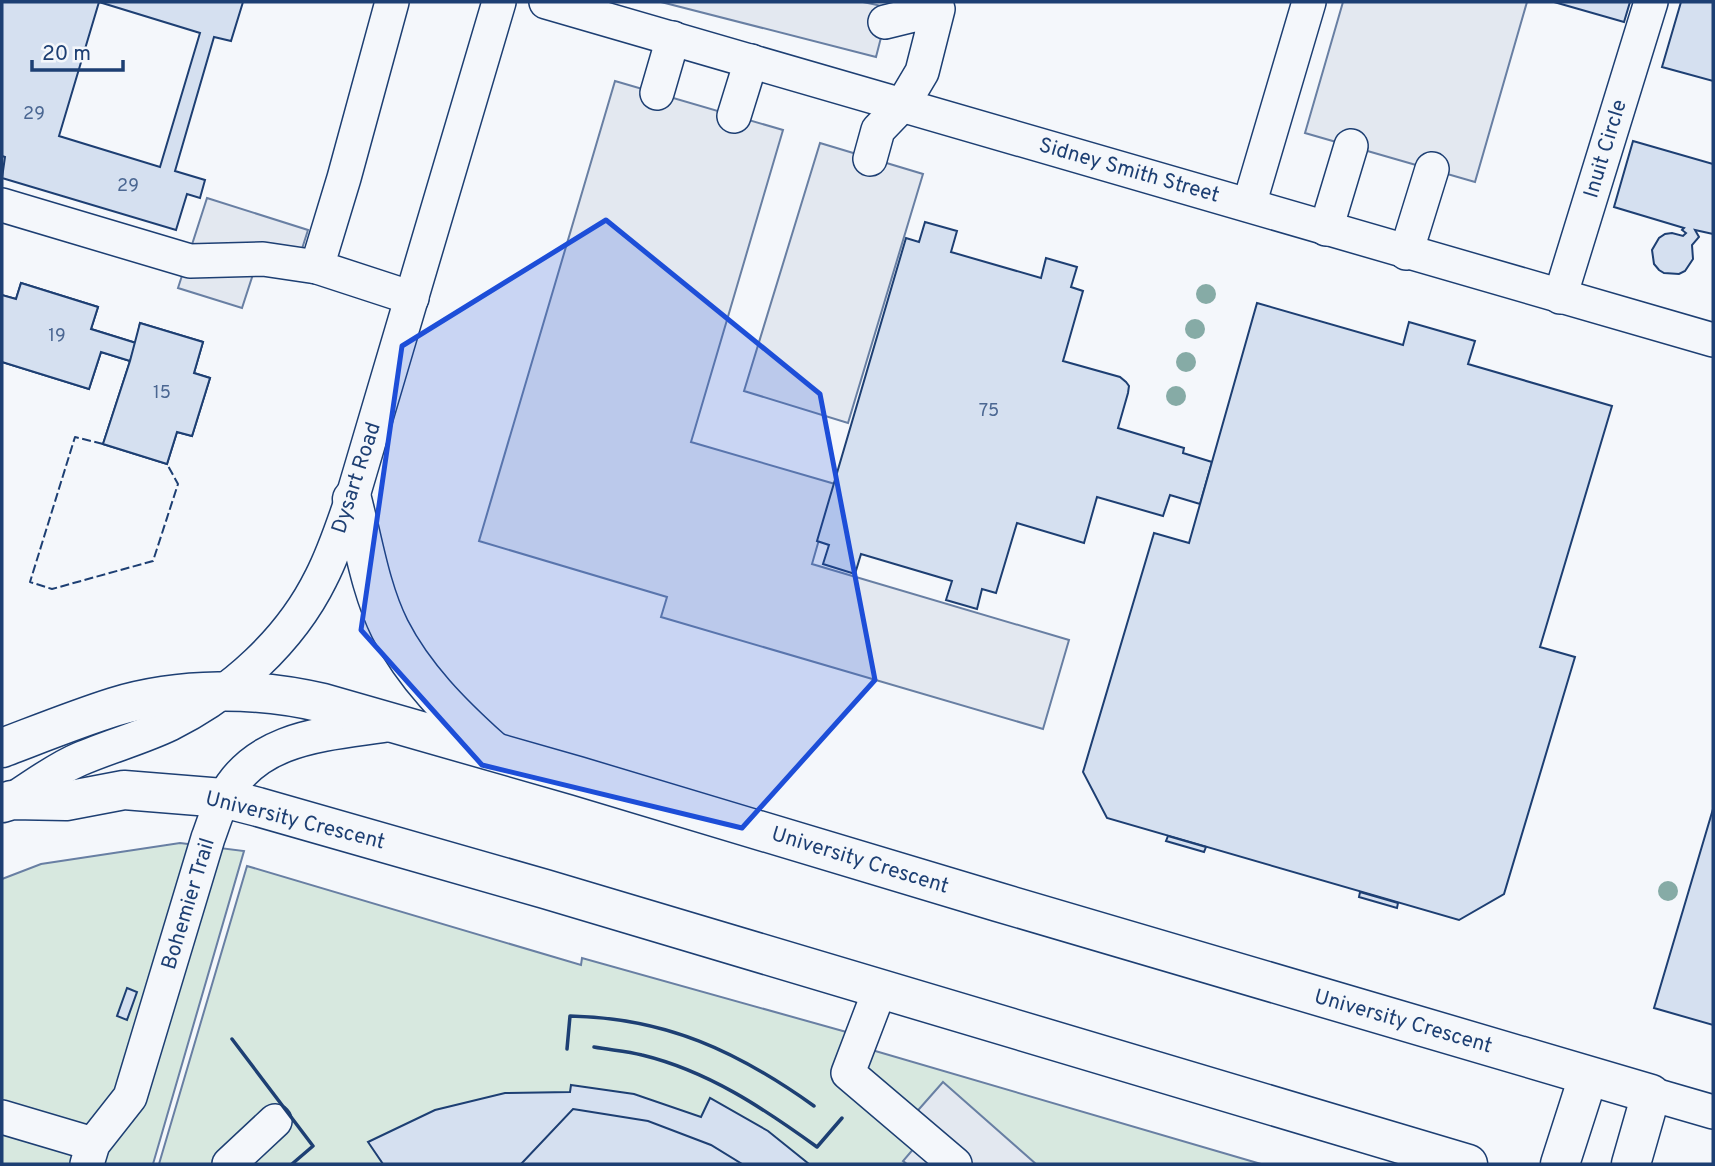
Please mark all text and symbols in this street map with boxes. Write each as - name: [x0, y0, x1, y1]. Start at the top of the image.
- scale bar: [32, 28, 122, 72]
- text: 20 m: [42, 41, 91, 68]
- street label: Inuit Circle: [1578, 96, 1634, 202]
- house number: 29: [23, 103, 45, 126]
- street label: Sidney Smith Street: [1036, 132, 1222, 210]
- house number: 29: [117, 175, 139, 198]
- house number: 19: [48, 325, 66, 348]
- house number: 15: [153, 382, 171, 405]
- house number: 75: [979, 400, 999, 423]
- street label: Dysart Road: [326, 419, 388, 537]
- street label: University Crescent: [202, 786, 388, 856]
- street label: University Crescent: [768, 821, 952, 901]
- street label: Bohemier Trail: [156, 835, 222, 973]
- street label: University Crescent: [1311, 984, 1495, 1060]

